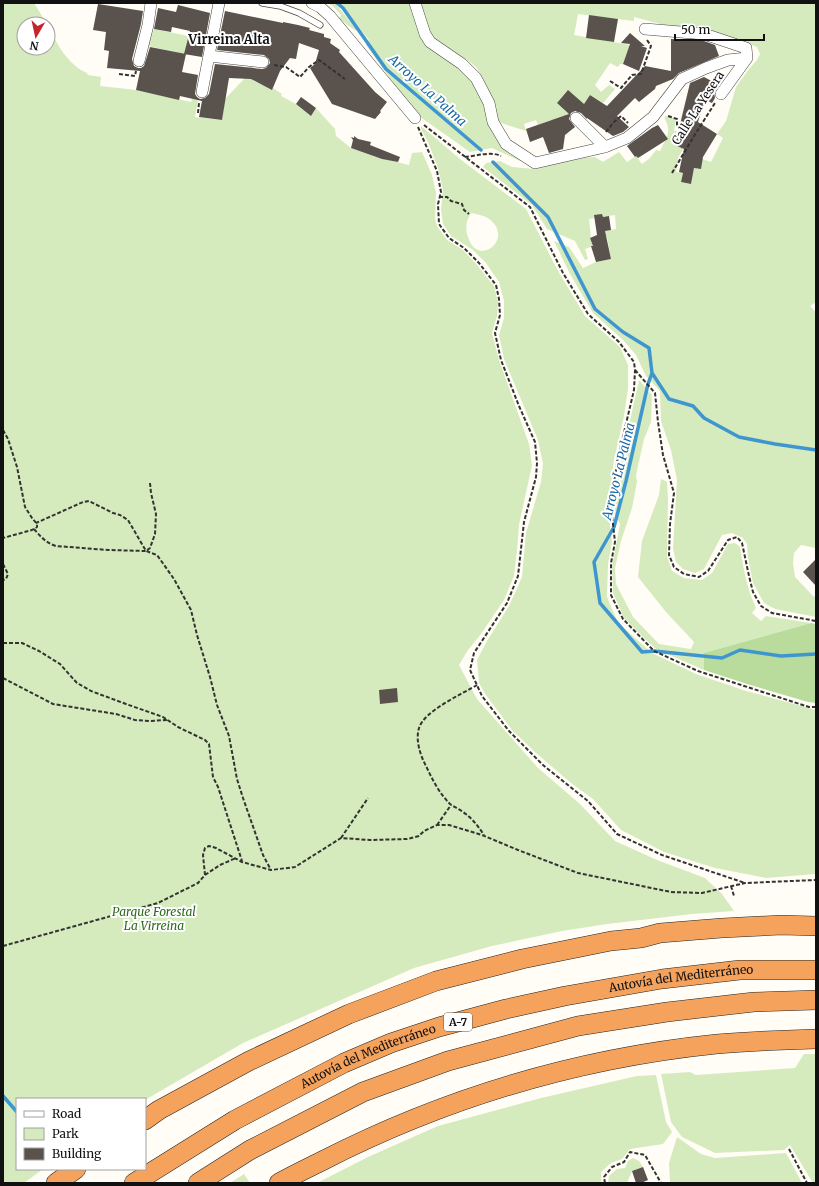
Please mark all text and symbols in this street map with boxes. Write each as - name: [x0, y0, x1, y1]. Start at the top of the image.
- north arrow: [16, 16, 56, 56]
- scale bar: [675, 16, 764, 42]
- text: 50 m: [681, 22, 710, 37]
- district label: Virreina Alta: [187, 31, 270, 48]
- text: N: [29, 38, 40, 53]
- water label: Arroyo La Palma: [384, 50, 470, 130]
- street label: Calle La Yesera: [668, 68, 727, 147]
- water label: Arroyo La Palma: [598, 421, 639, 522]
- park label: Parque Forestal La Virreina: [112, 904, 196, 933]
- street label: Autovía del Mediterráneo: [607, 962, 753, 995]
- road number: A-7: [444, 1013, 472, 1031]
- street label: Autovía del Mediterráneo: [297, 1021, 438, 1092]
- legend: [16, 1098, 146, 1170]
- text: Road: [52, 1106, 81, 1121]
- text: Park: [52, 1126, 79, 1141]
- text: Building: [52, 1146, 102, 1161]

